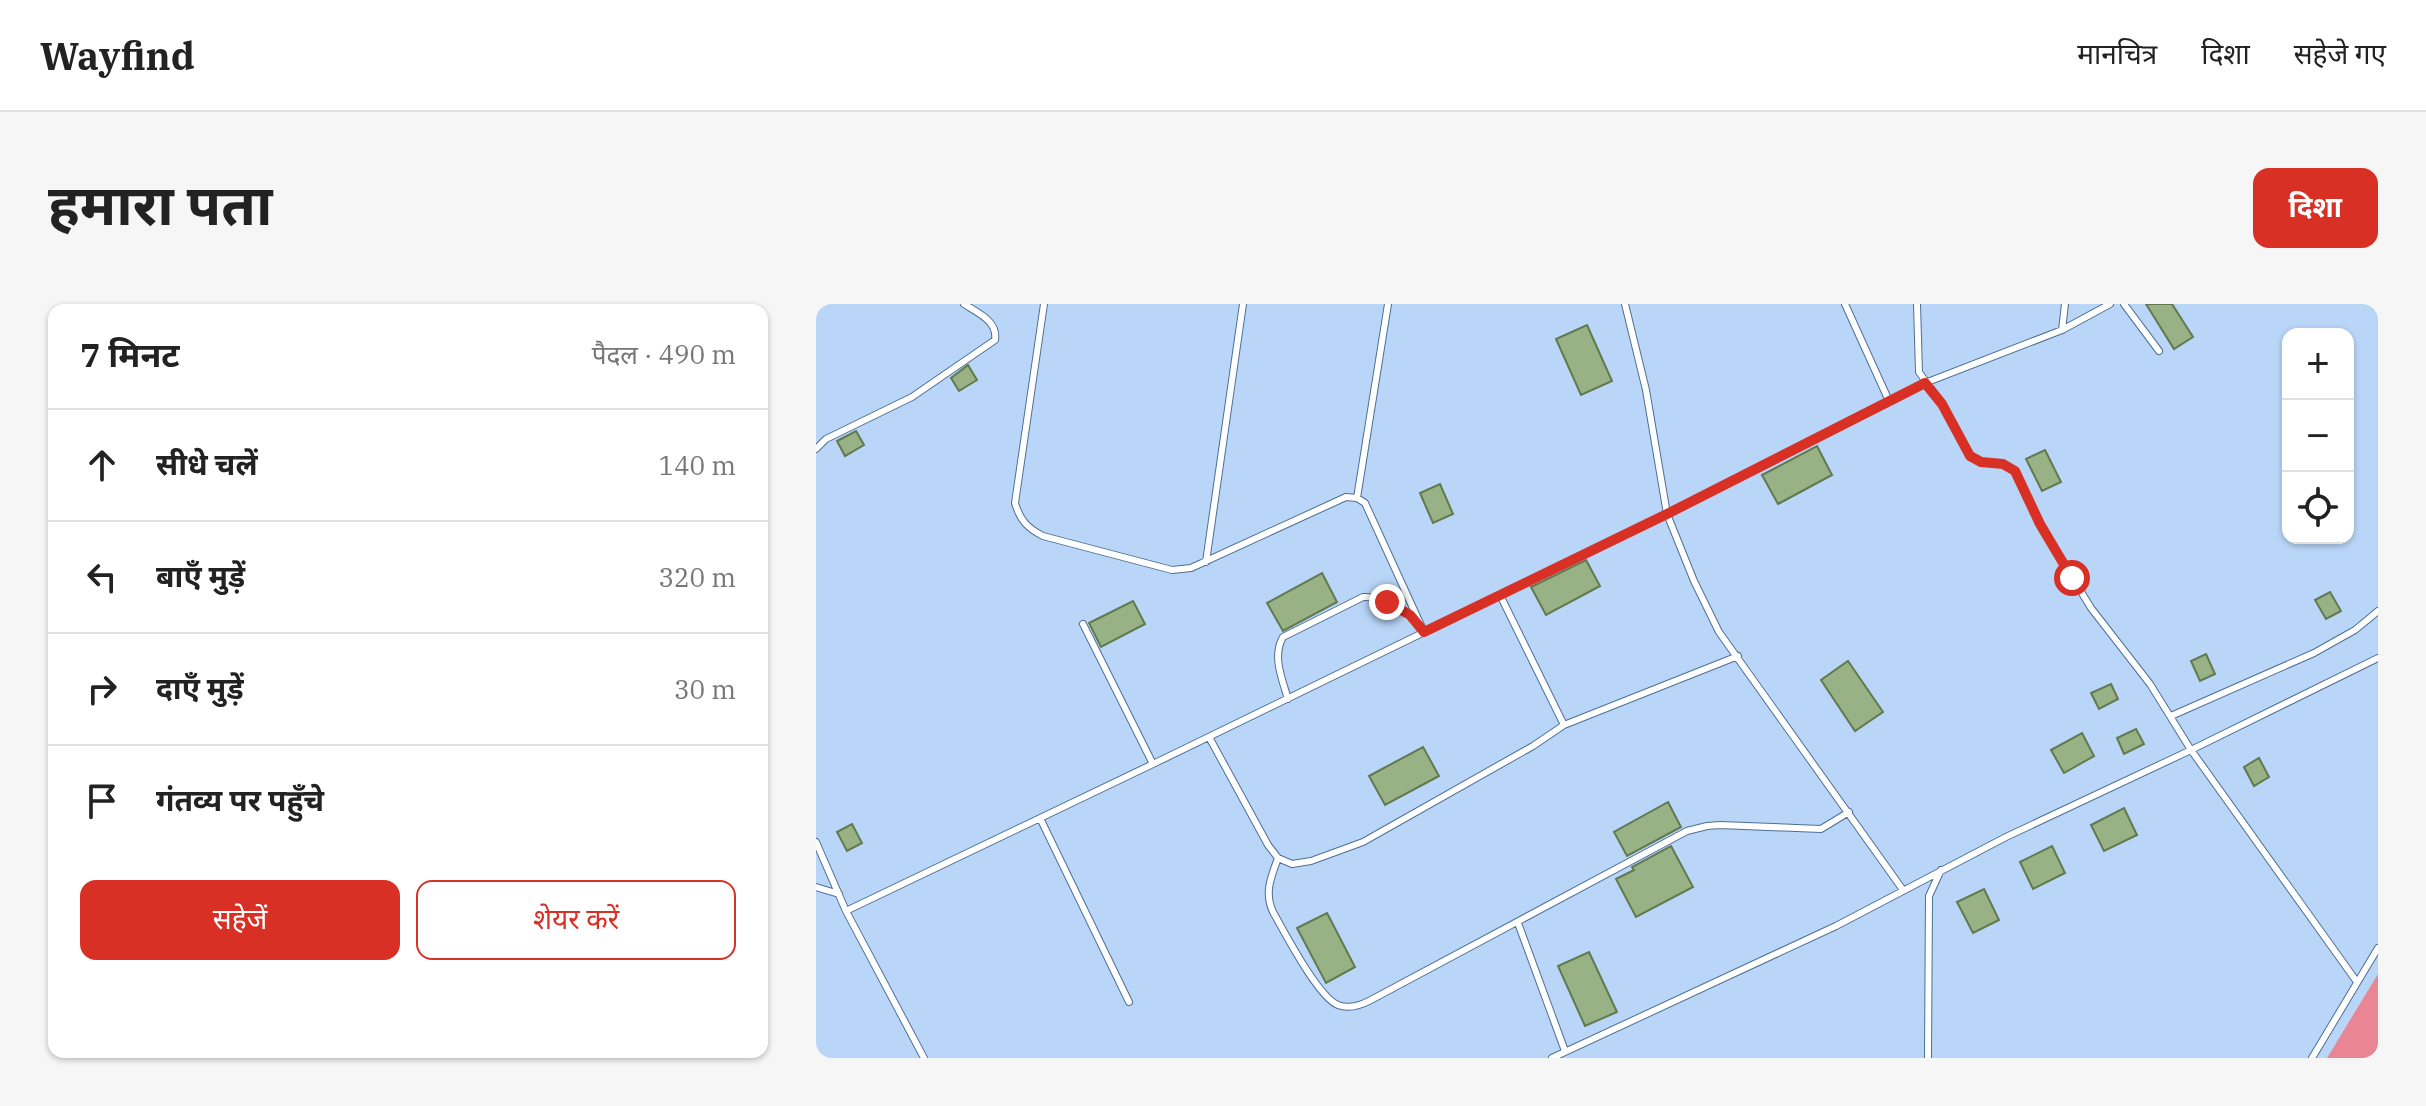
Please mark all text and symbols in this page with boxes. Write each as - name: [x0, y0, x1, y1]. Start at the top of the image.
- text: Wayfind: [40, 31, 195, 80]
- text: मानचित्र: [2077, 35, 2157, 72]
- text: दिशा: [2201, 35, 2250, 72]
- text: सहेजे गए: [2294, 35, 2386, 72]
- text: हमारा पता: [48, 168, 272, 240]
- button: दिशा: [2253, 168, 2378, 248]
- map controls: [2282, 328, 2354, 544]
- button: +: [2282, 328, 2354, 400]
- text: 7 मिनट: [80, 332, 180, 376]
- text: पैदल · 490 m: [592, 337, 736, 371]
- button: −: [2282, 400, 2354, 472]
- icon: ahead: [80, 443, 124, 487]
- text: सीधे चलें: [156, 444, 258, 483]
- text: 140 m: [658, 448, 736, 482]
- button: locate: [2282, 472, 2354, 544]
- icon: left: [80, 555, 124, 599]
- text: बाएँ मुड़ें: [156, 556, 245, 595]
- text: 320 m: [658, 560, 736, 594]
- route start: [2054, 560, 2090, 596]
- route end: [1369, 584, 1405, 620]
- icon: right: [80, 667, 124, 711]
- text: दाएँ मुड़ें: [156, 668, 244, 707]
- text: 30 m: [674, 672, 736, 706]
- icon: arrive: [80, 779, 124, 823]
- text: गंतव्य पर पहुँचे: [156, 780, 324, 819]
- button: सहेजें: [80, 880, 400, 960]
- button: शेयर करें: [416, 880, 736, 960]

